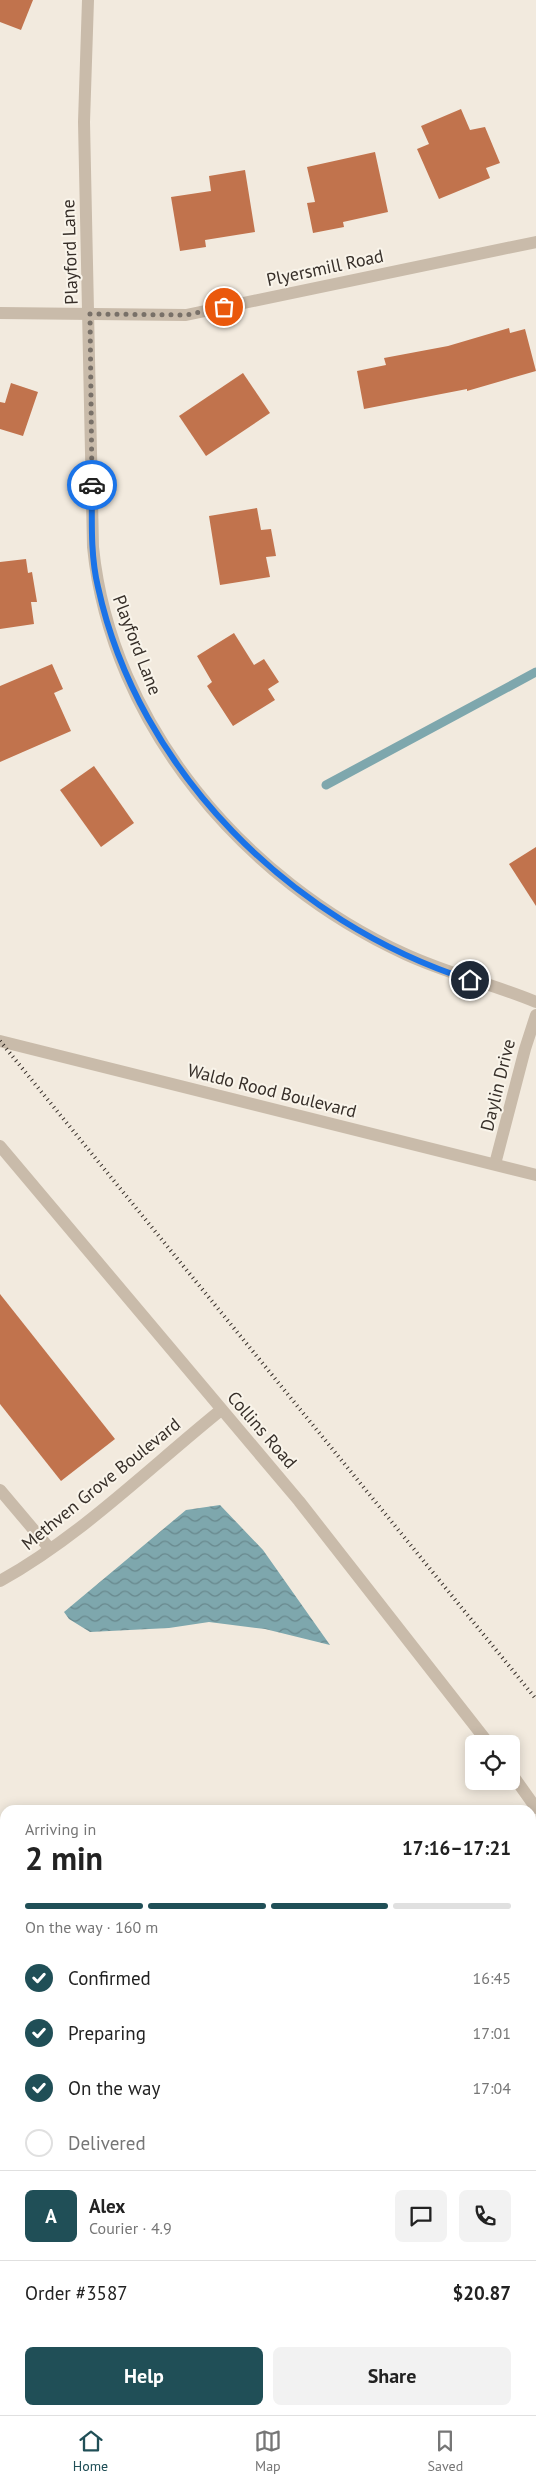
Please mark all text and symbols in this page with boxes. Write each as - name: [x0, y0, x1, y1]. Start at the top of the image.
- street label: Playford Lane: [56, 199, 83, 305]
- street label: Plyersmill Road: [264, 244, 386, 291]
- pin: [203, 286, 245, 328]
- icon: bag: [210, 293, 238, 321]
- courier: [67, 460, 117, 510]
- icon: car: [78, 471, 106, 499]
- street label: Playford Lane: [108, 592, 167, 698]
- pin: [449, 959, 491, 1001]
- icon: home: [456, 966, 484, 994]
- street label: Daylin Drive: [475, 1036, 520, 1133]
- street label: Waldo Rood Boulevard: [185, 1058, 359, 1123]
- street label: Collins Road: [223, 1386, 302, 1473]
- street label: Methven Grove Boulevard: [17, 1412, 185, 1555]
- map controls: [465, 1735, 520, 1790]
- button: locate: [465, 1735, 520, 1790]
- text: Arriving in: [25, 1819, 96, 1839]
- text: 17:16–17:21: [402, 1836, 511, 1860]
- text: 2 min: [25, 1837, 103, 1879]
- text: On the way · 160 m: [25, 1917, 158, 1937]
- icon: check: [25, 1964, 53, 1992]
- text: Confirmed: [68, 1966, 151, 1990]
- text: 16:45: [473, 1968, 511, 1988]
- icon: check: [25, 2019, 53, 2047]
- text: Preparing: [68, 2021, 146, 2045]
- text: 17:01: [473, 2023, 511, 2043]
- icon: check: [25, 2074, 53, 2102]
- text: On the way: [68, 2076, 160, 2100]
- text: 17:04: [473, 2078, 511, 2098]
- text: Delivered: [68, 2131, 146, 2155]
- button: chat: [395, 2190, 447, 2242]
- button: phone: [459, 2190, 511, 2242]
- text: Alex: [89, 2194, 125, 2218]
- text: A: [45, 2204, 57, 2228]
- text: Courier · 4.9: [89, 2218, 172, 2238]
- text: Order #3587: [25, 2281, 128, 2305]
- text: $20.87: [452, 2281, 511, 2305]
- button: Help: [25, 2347, 263, 2405]
- button: Share: [273, 2347, 511, 2405]
- tab: Home: [73, 2427, 108, 2475]
- tab: Map: [254, 2427, 282, 2475]
- tab: Saved: [428, 2427, 463, 2475]

